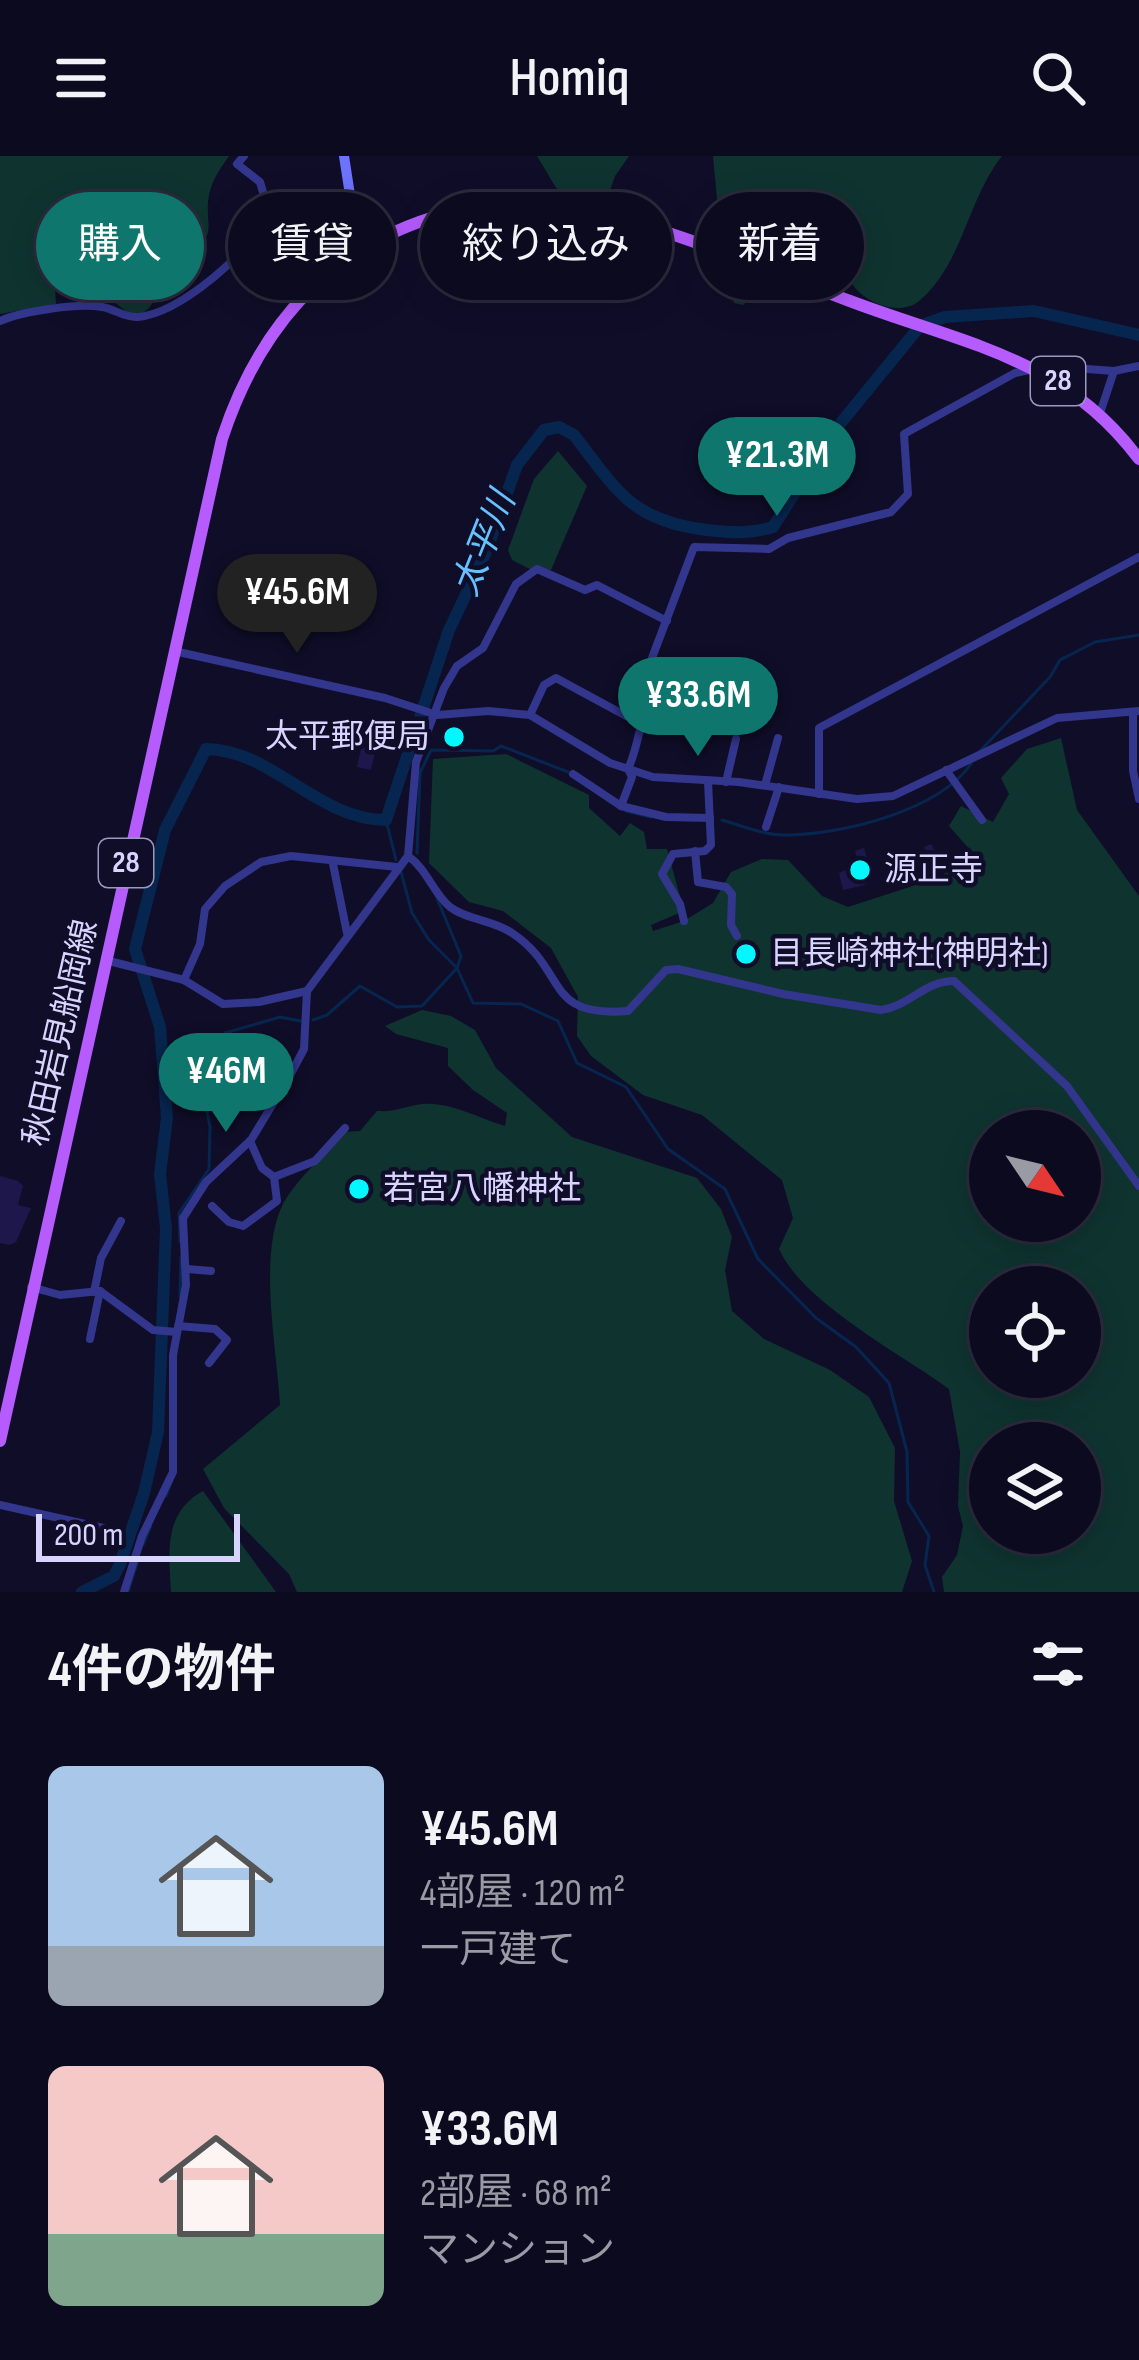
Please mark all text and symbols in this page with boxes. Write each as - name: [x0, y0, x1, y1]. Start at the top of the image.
- icon: menu: [48, 45, 114, 111]
- icon: search: [1025, 45, 1091, 111]
- text: Homiq: [509, 46, 630, 111]
- chip: 購入: [36, 192, 204, 300]
- chip: 賃貸: [228, 192, 396, 300]
- chip: 絞り込み: [420, 192, 672, 300]
- chip: 新着: [696, 192, 864, 300]
- road number: 28: [1031, 357, 1085, 405]
- pin: ¥21.3M: [679, 417, 875, 519]
- text: ¥21.3M: [725, 432, 829, 479]
- water label: 太平川: [445, 482, 527, 602]
- pin: ¥45.6M: [199, 554, 395, 656]
- text: ¥45.6M: [244, 569, 350, 616]
- pin: ¥33.6M: [600, 657, 796, 759]
- text: ¥33.6M: [645, 672, 751, 719]
- place label: 太平郵便局: [265, 717, 430, 757]
- marker: 太平郵便局: [441, 724, 467, 750]
- road number: 28: [99, 839, 153, 887]
- place label: 源正寺: [884, 850, 983, 890]
- marker: 源正寺: [847, 857, 873, 883]
- street label: 秋田岩見船岡線: [16, 916, 106, 1150]
- place label: 目長崎神社(神明社): [770, 934, 1048, 974]
- marker: 目長崎神社(神明社): [733, 941, 759, 967]
- pin: ¥46M: [155, 1033, 297, 1135]
- text: ¥46M: [186, 1048, 266, 1095]
- north arrow: [969, 1110, 1101, 1242]
- map controls: [969, 1110, 1101, 1554]
- place label: 若宮八幡神社: [383, 1169, 581, 1209]
- marker: 若宮八幡神社: [346, 1176, 372, 1202]
- button: locate: [969, 1266, 1101, 1398]
- button: layers: [969, 1422, 1101, 1554]
- scale bar: [36, 1508, 240, 1561]
- text: 200 m: [54, 1515, 123, 1555]
- icon: filters: [1025, 1631, 1091, 1697]
- text: 4件の物件: [48, 1640, 276, 1701]
- text: ¥45.6M: [420, 1799, 558, 1860]
- icon: home: [144, 1814, 288, 1958]
- text: 4部屋 · 120 m²: [420, 1870, 625, 1917]
- text: 一戸建て: [420, 1927, 576, 1974]
- text: ¥33.6M: [420, 2099, 559, 2160]
- icon: home: [144, 2114, 288, 2258]
- text: 2部屋 · 68 m²: [420, 2170, 612, 2217]
- text: マンション: [420, 2227, 615, 2274]

